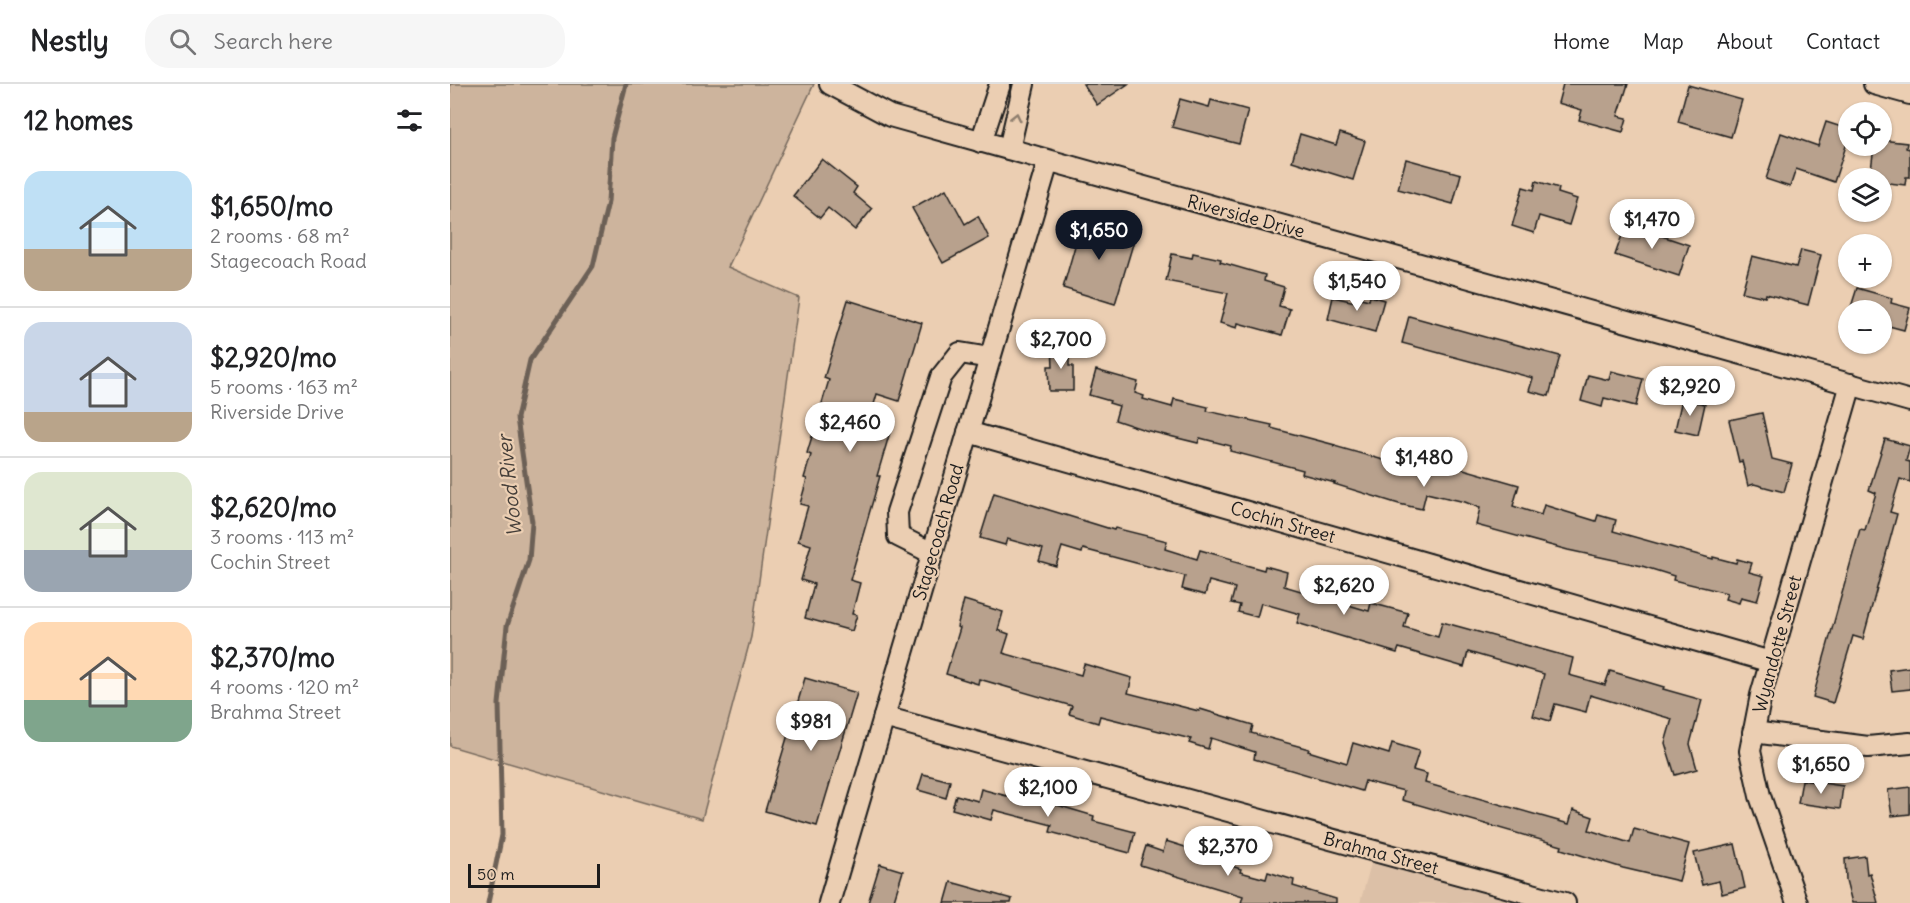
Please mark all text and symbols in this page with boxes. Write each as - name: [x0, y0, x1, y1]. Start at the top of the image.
- search box: [145, 14, 565, 68]
- text: Nestly: [30, 23, 109, 59]
- icon: search: [166, 25, 199, 58]
- text: Search here: [214, 27, 333, 55]
- text: Home: [1553, 28, 1610, 55]
- text: Map: [1643, 28, 1684, 55]
- text: About: [1717, 28, 1773, 55]
- text: Contact: [1806, 28, 1880, 55]
- map controls: [1838, 102, 1892, 354]
- button: locate: [1838, 102, 1892, 156]
- text: 12 homes: [24, 104, 133, 137]
- icon: filters: [393, 104, 426, 137]
- one-way arrow: [1009, 112, 1022, 122]
- button: layers: [1838, 168, 1892, 222]
- street label: Riverside Drive: [1185, 189, 1307, 243]
- text: $1,650/mo: [210, 190, 333, 223]
- icon: home: [72, 195, 144, 267]
- pin: $1,470: [1603, 199, 1701, 250]
- text: $1,470: [1624, 206, 1680, 231]
- pin: $1,650: [1050, 210, 1148, 261]
- text: $1,650: [1069, 217, 1129, 242]
- text: 2 rooms · 68 m²: [210, 223, 350, 248]
- button: +: [1838, 234, 1892, 288]
- text: Stagecoach Road: [210, 248, 367, 273]
- pin: $1,540: [1308, 261, 1406, 312]
- text: $1,540: [1327, 268, 1387, 293]
- button: −: [1838, 300, 1892, 354]
- pin: $2,700: [1012, 319, 1110, 370]
- text: $2,700: [1030, 326, 1092, 351]
- text: $2,920/mo: [210, 341, 337, 374]
- icon: home: [72, 346, 144, 418]
- pin: $2,920: [1641, 366, 1739, 417]
- text: $2,920: [1659, 373, 1721, 398]
- text: 5 rooms · 163 m²: [210, 374, 358, 399]
- text: Riverside Drive: [210, 399, 344, 424]
- pin: $2,460: [801, 402, 899, 453]
- text: $2,460: [819, 409, 881, 434]
- water label: Wood River: [491, 431, 527, 538]
- pin: $1,480: [1375, 437, 1473, 488]
- text: $1,480: [1395, 444, 1453, 469]
- street label: Stagecoach Road: [908, 461, 969, 603]
- text: $2,620/mo: [210, 491, 337, 524]
- icon: home: [72, 496, 144, 568]
- street label: Cochin Street: [1228, 496, 1338, 548]
- text: 3 rooms · 113 m²: [210, 524, 354, 549]
- text: Cochin Street: [210, 549, 330, 574]
- pin: $2,620: [1295, 565, 1393, 616]
- text: $2,620: [1313, 572, 1375, 597]
- street label: Wyandotte Street: [1748, 573, 1806, 715]
- text: $2,370/mo: [210, 641, 335, 674]
- icon: home: [72, 646, 144, 718]
- text: 4 rooms · 120 m²: [210, 674, 359, 699]
- text: Brahma Street: [210, 699, 341, 724]
- pin: $981: [775, 701, 847, 752]
- text: $981: [790, 708, 832, 733]
- pin: $1,650: [1772, 744, 1870, 795]
- text: $1,650: [1791, 751, 1851, 776]
- pin: $2,100: [999, 767, 1097, 818]
- text: $2,100: [1018, 774, 1078, 799]
- pin: $2,370: [1179, 826, 1277, 877]
- street label: Brahma Street: [1321, 827, 1441, 879]
- text: $2,370: [1198, 833, 1258, 858]
- scale bar: [468, 861, 600, 888]
- text: 50 m: [477, 864, 515, 884]

